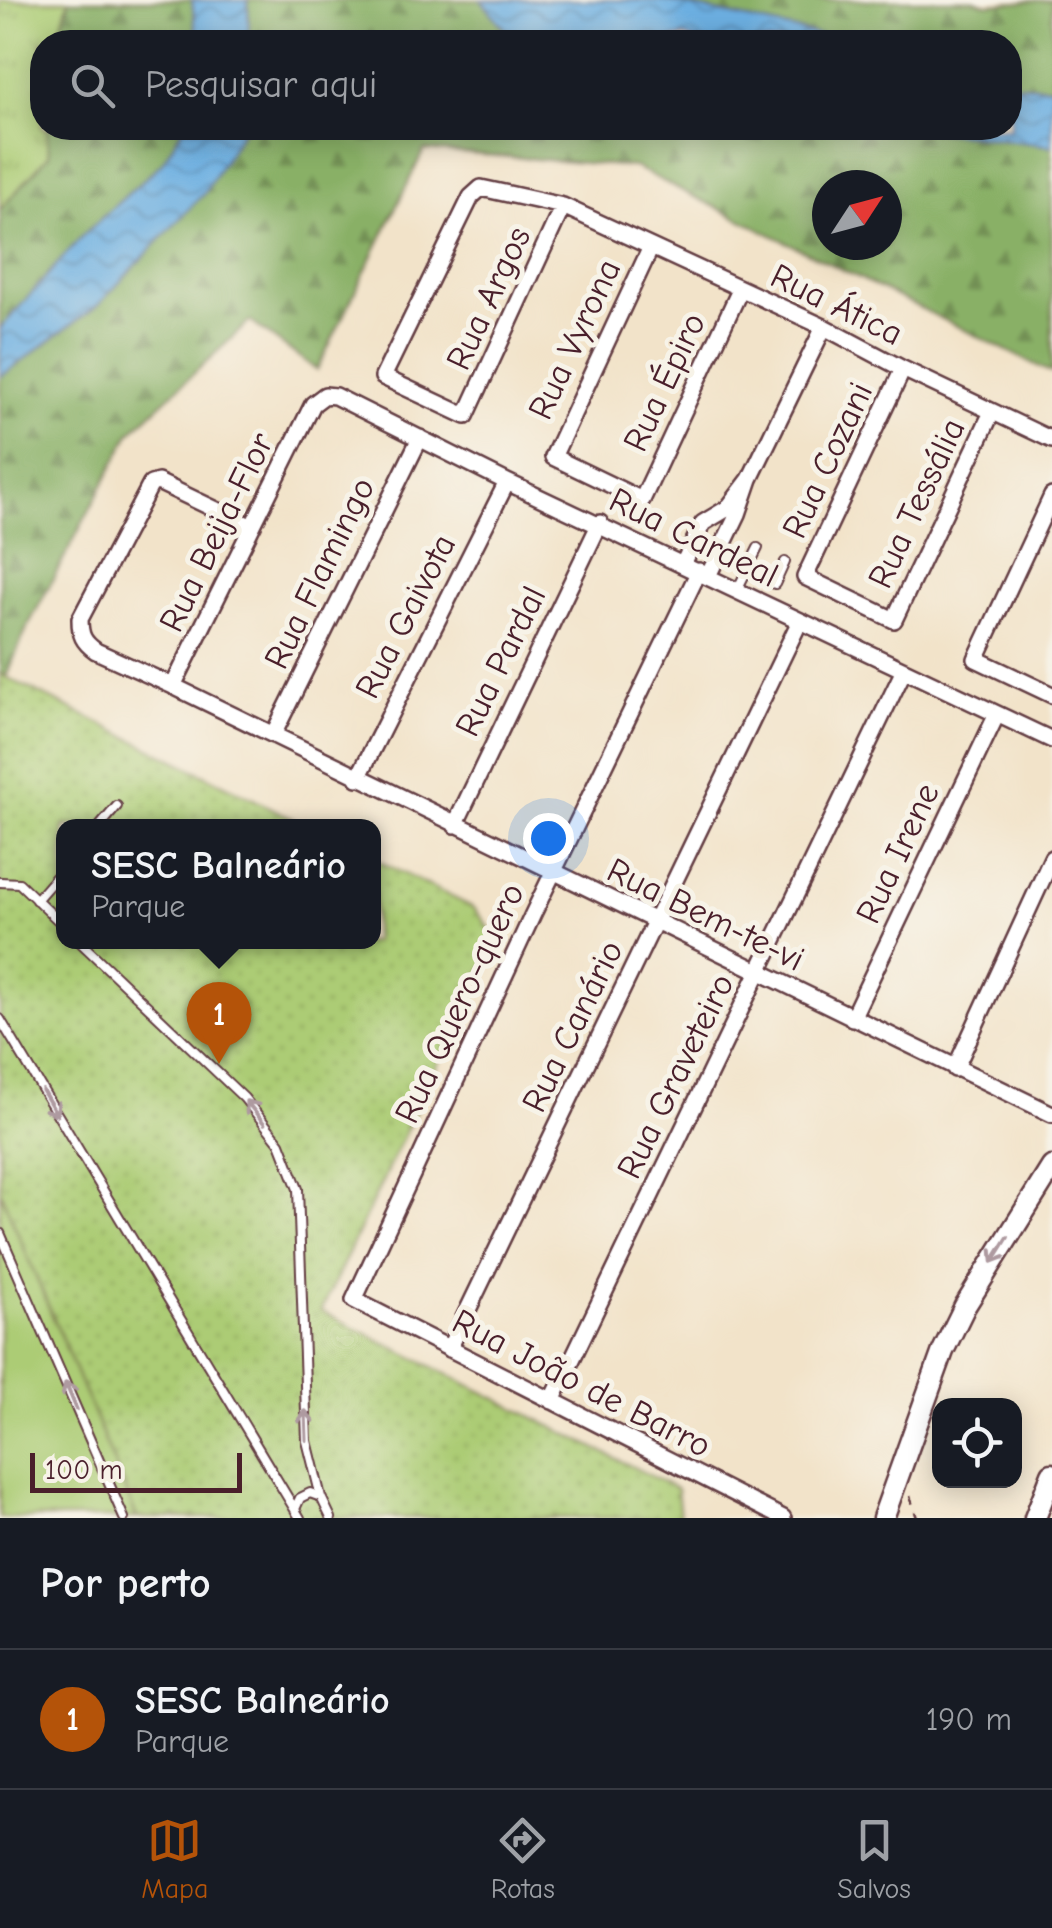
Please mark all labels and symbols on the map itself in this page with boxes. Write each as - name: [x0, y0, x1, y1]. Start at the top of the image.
- north arrow: [812, 170, 902, 260]
- street label: Rua Argos: [438, 220, 539, 376]
- street label: Rua Vyrona: [519, 253, 629, 426]
- street label: Rua Ática: [764, 255, 909, 354]
- street label: Rua Épiro: [615, 307, 714, 458]
- street label: Rua Cozani: [774, 376, 881, 545]
- street label: Rua Tessália: [859, 412, 974, 594]
- street label: Rua Beija-Flor: [151, 426, 282, 638]
- street label: Rua Flamingo: [255, 471, 383, 676]
- street label: Rua Cardeal: [603, 479, 785, 596]
- street label: Rua Gaivota: [347, 527, 464, 705]
- street label: Rua Pardal: [447, 580, 554, 743]
- street label: Rua Irene: [847, 777, 948, 930]
- your location: [523, 813, 574, 864]
- street label: Rua Bem-te-vi: [601, 849, 811, 980]
- street label: Rua Quero-quero: [386, 877, 533, 1130]
- street label: Rua Canário: [513, 934, 632, 1119]
- street label: Rua Graveteiro: [608, 967, 743, 1185]
- pin: 1: [186, 982, 252, 1064]
- one-way arrow: [40, 1088, 60, 1117]
- one-way arrow: [245, 1099, 266, 1126]
- one-way arrow: [990, 1235, 1011, 1264]
- street label: Rua João de Barro: [446, 1301, 718, 1466]
- one-way arrow: [61, 1382, 79, 1412]
- one-way arrow: [297, 1409, 316, 1441]
- scale bar: [30, 1448, 242, 1492]

